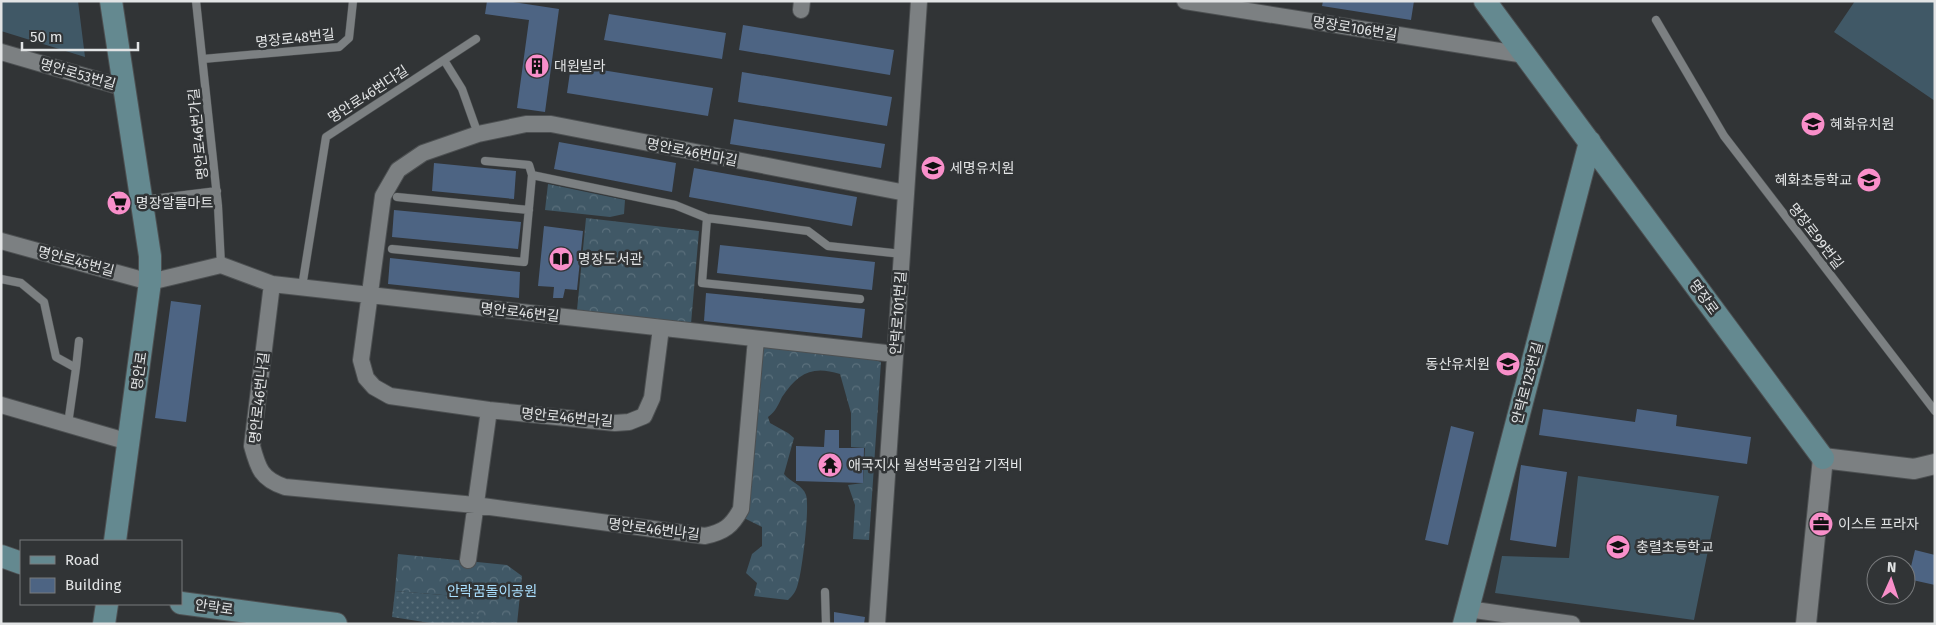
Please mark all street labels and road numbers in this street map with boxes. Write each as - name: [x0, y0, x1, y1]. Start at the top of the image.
- street label: 명장로106번길: [1311, 13, 1399, 44]
- street label: 명장로48번길: [255, 26, 336, 51]
- street label: 명안로53번길: [38, 56, 118, 93]
- street label: 명안로46번다길: [325, 62, 412, 127]
- street label: 명안로46번가길: [185, 87, 212, 181]
- street label: 명안로46번마길: [645, 135, 739, 170]
- street label: 명장로99번길: [1785, 200, 1847, 273]
- street label: 명안로45번길: [36, 243, 116, 280]
- street label: 안락로101번길: [887, 271, 910, 356]
- street label: 명장로: [1685, 277, 1722, 318]
- street label: 명안로46번길: [480, 300, 560, 325]
- street label: 안락로125번길: [1508, 340, 1547, 426]
- street label: 명안로: [128, 351, 151, 391]
- street label: 명안로46번나길: [246, 351, 273, 445]
- street label: 명안로46번라길: [520, 405, 614, 430]
- street label: 명안로46번나길: [607, 515, 701, 544]
- street label: 안락로: [194, 596, 234, 619]

